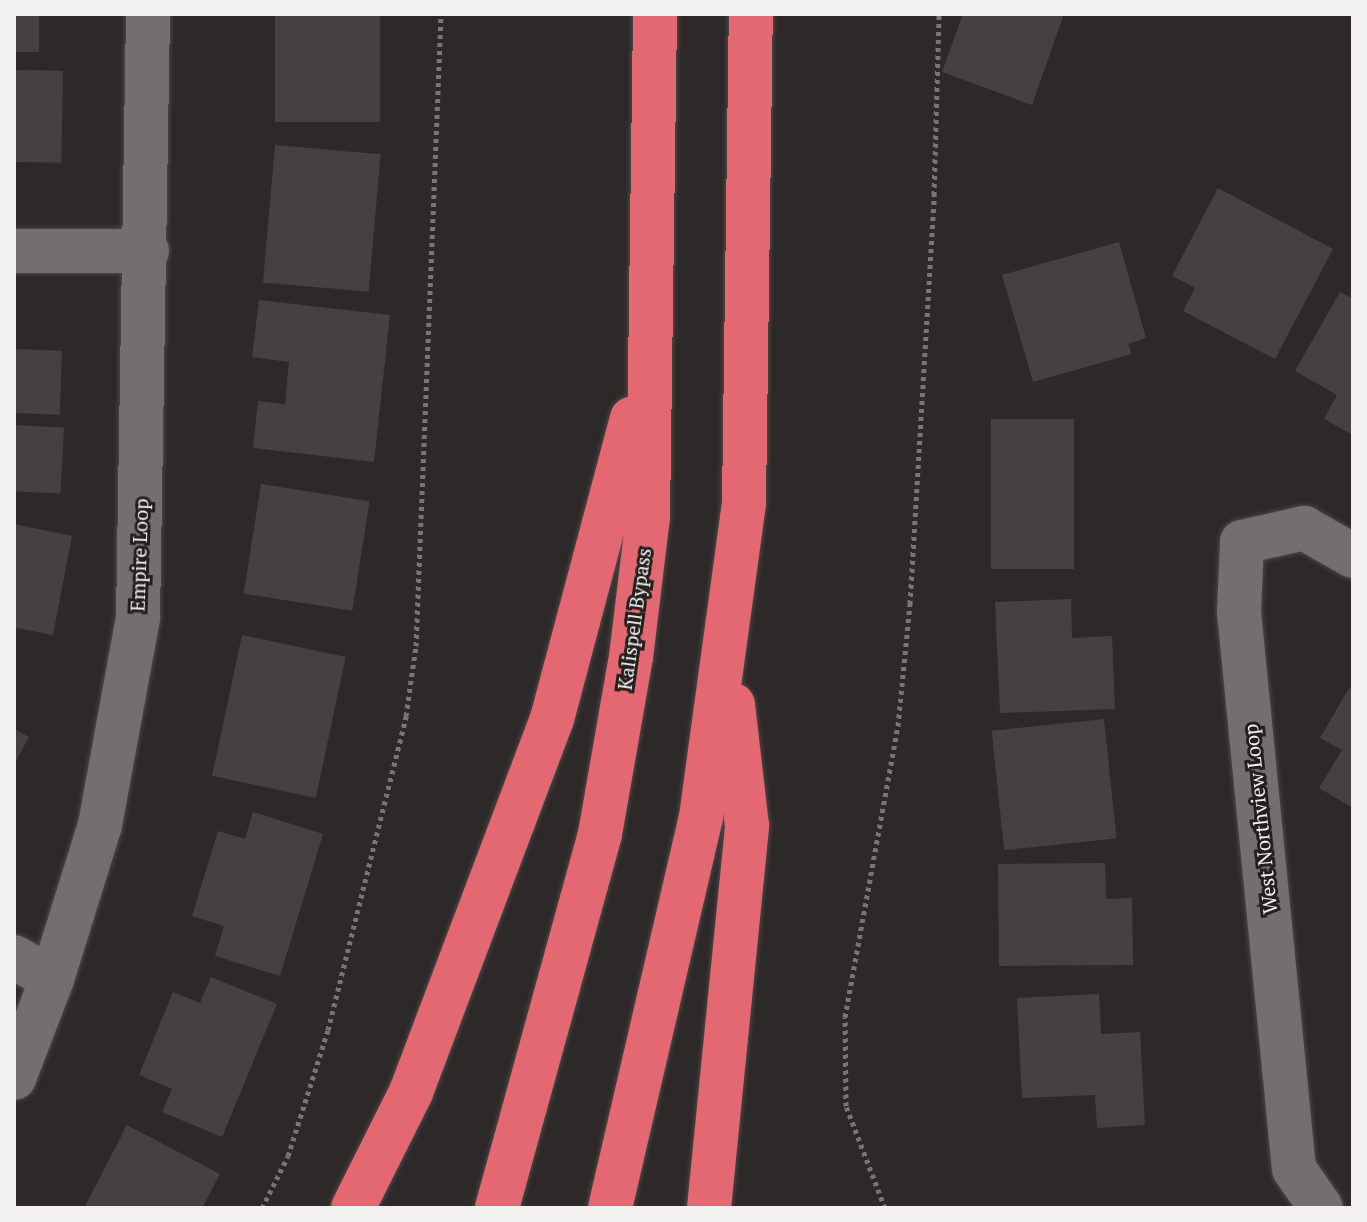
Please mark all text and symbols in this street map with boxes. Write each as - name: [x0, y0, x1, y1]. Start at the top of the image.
- street label: Empire Loop: [125, 498, 153, 612]
- street label: Kalispell Bypass: [612, 546, 656, 692]
- street label: West Northview Loop: [1238, 723, 1282, 915]

